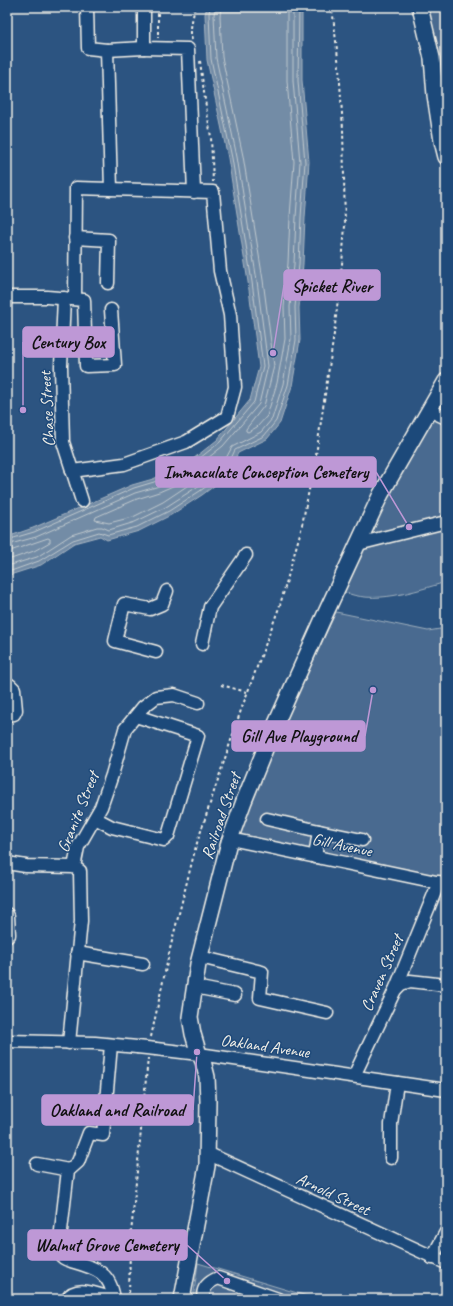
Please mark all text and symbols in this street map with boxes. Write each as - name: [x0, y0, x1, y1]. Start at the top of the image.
- callout: Spicket River: [284, 270, 380, 300]
- text: Spicket River: [292, 275, 375, 297]
- callout: Century Box: [23, 327, 114, 357]
- text: Century Box: [31, 331, 107, 353]
- street label: Chase Street: [34, 368, 59, 447]
- callout: Immaculate Conception Cemetery: [156, 457, 376, 487]
- text: Immaculate Conception Cemetery: [164, 461, 370, 483]
- callout: Gill Ave Playground: [232, 721, 365, 751]
- text: Gill Ave Playground: [241, 725, 360, 747]
- street label: Granite Street: [52, 767, 105, 855]
- street label: Railroad Street: [196, 768, 246, 862]
- street label: Gill Avenue: [310, 828, 375, 862]
- street label: Craven Street: [356, 929, 409, 1014]
- street label: Oakland Avenue: [219, 1029, 312, 1063]
- callout: Oakland and Railroad: [42, 1095, 193, 1125]
- text: Oakland and Railroad: [50, 1099, 187, 1121]
- street label: Arnold Street: [293, 1168, 375, 1221]
- callout: Walnut Grove Cemetery: [28, 1230, 187, 1260]
- text: Walnut Grove Cemetery: [35, 1234, 181, 1256]

